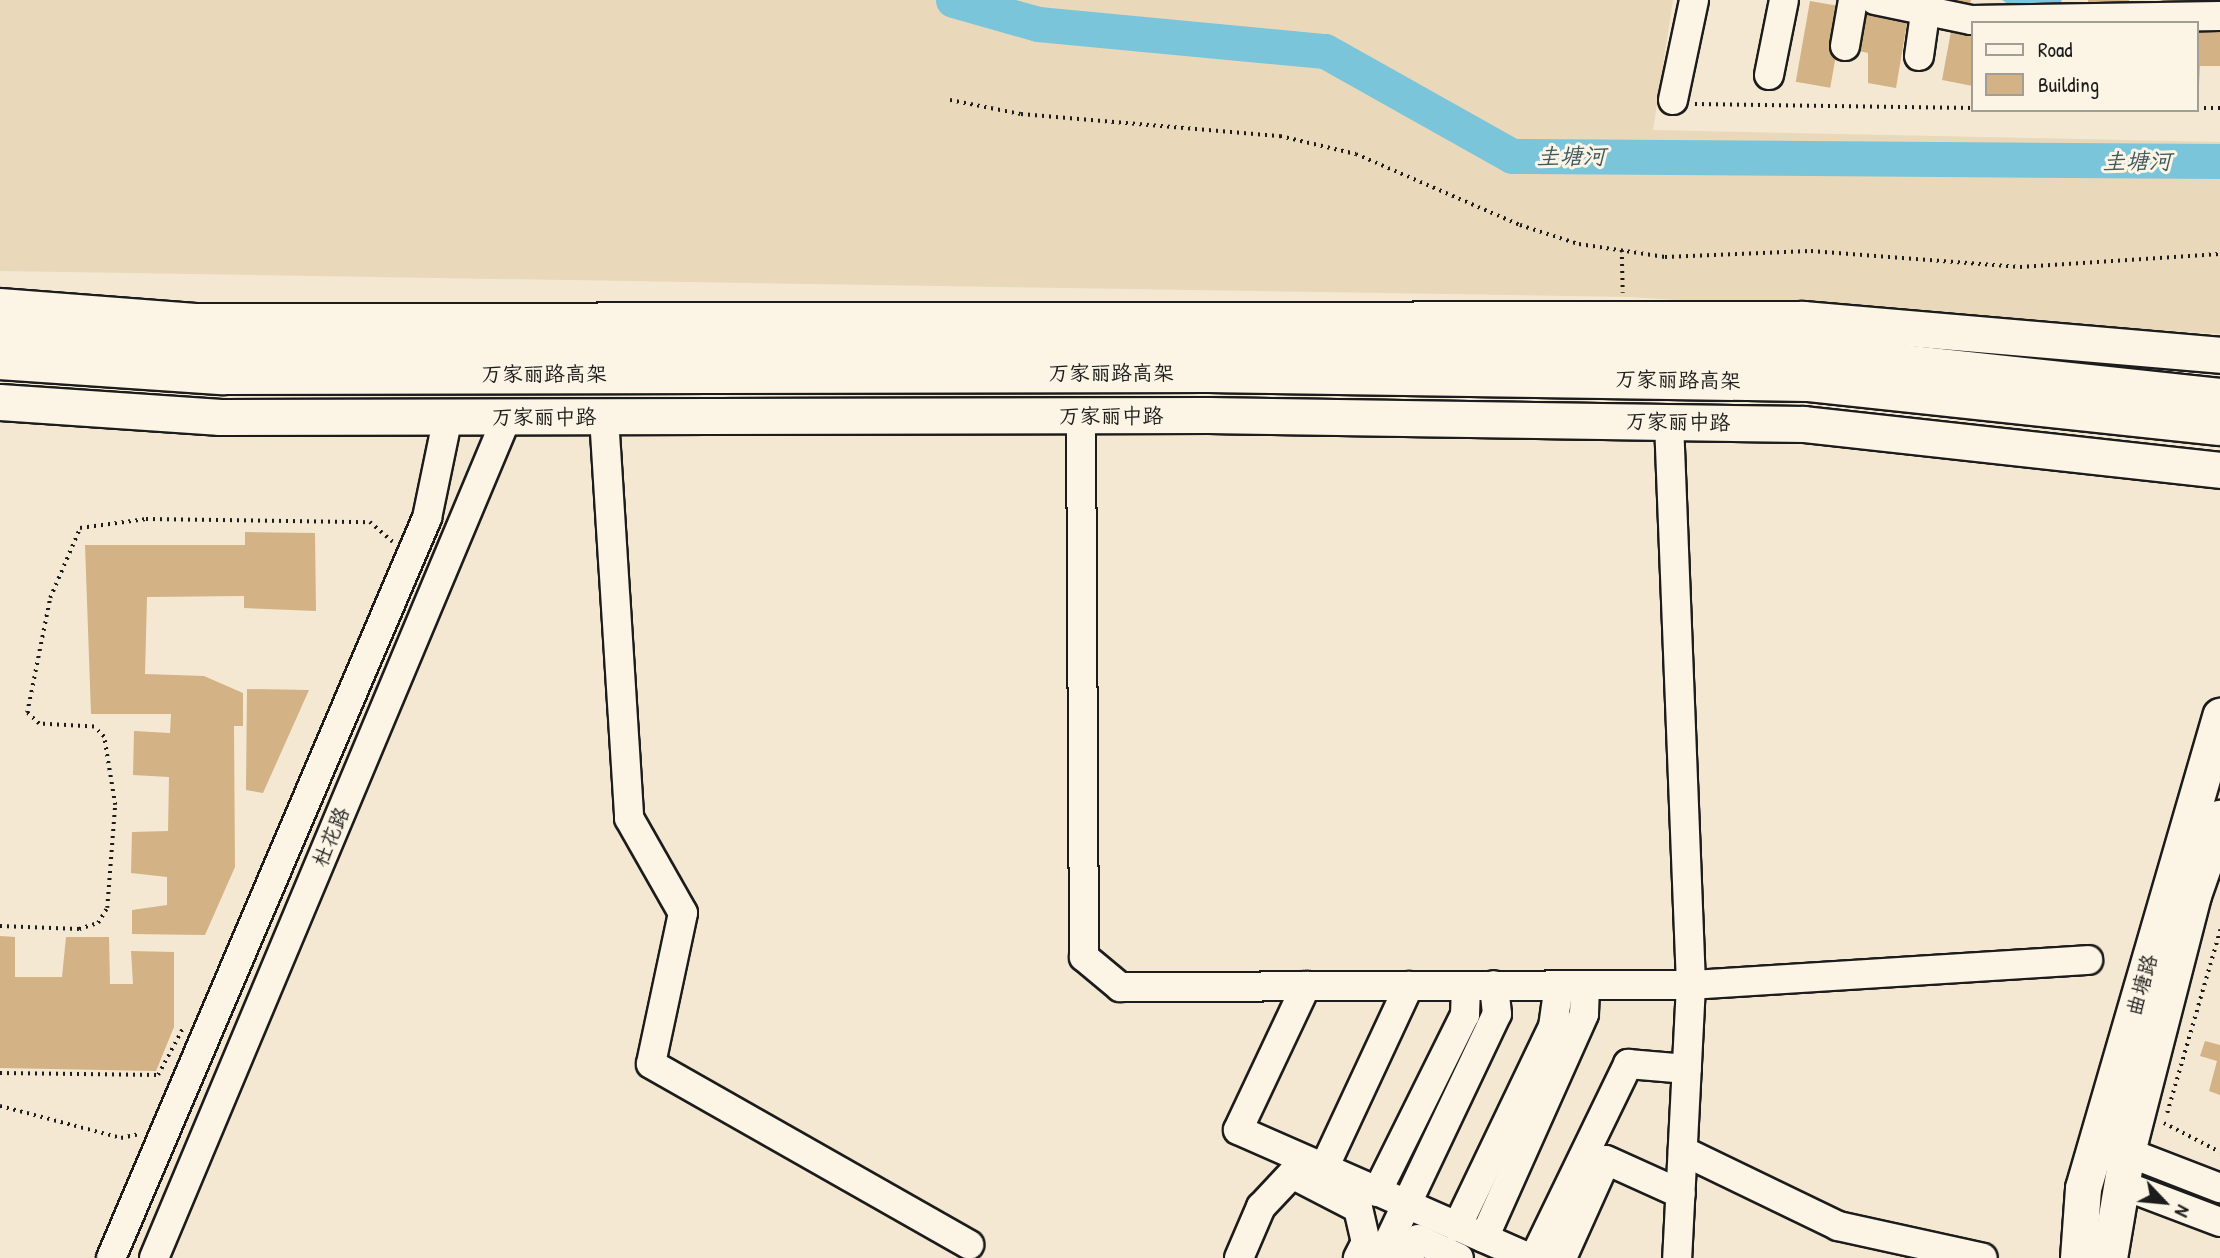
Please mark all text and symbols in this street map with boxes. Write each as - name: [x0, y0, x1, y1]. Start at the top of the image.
- legend: [1972, 21, 2199, 112]
- text: Road: [2038, 35, 2072, 64]
- text: Building: [2038, 70, 2099, 99]
- water label: 圭塘河: [1537, 142, 1605, 170]
- water label: 圭塘河: [2103, 147, 2171, 175]
- street label: 万家丽路高架: [1048, 360, 1174, 386]
- street label: 万家丽路高架: [481, 361, 607, 387]
- street label: 万家丽路高架: [1615, 366, 1741, 394]
- street label: 万家丽中路: [1059, 403, 1163, 429]
- street label: 万家丽中路: [492, 404, 596, 430]
- street label: 万家丽中路: [1625, 408, 1731, 436]
- street label: 杜花路: [307, 803, 355, 871]
- street label: 曲塘路: [2121, 951, 2163, 1019]
- north arrow: [2129, 1167, 2199, 1237]
- text: N: [2169, 1201, 2197, 1221]

